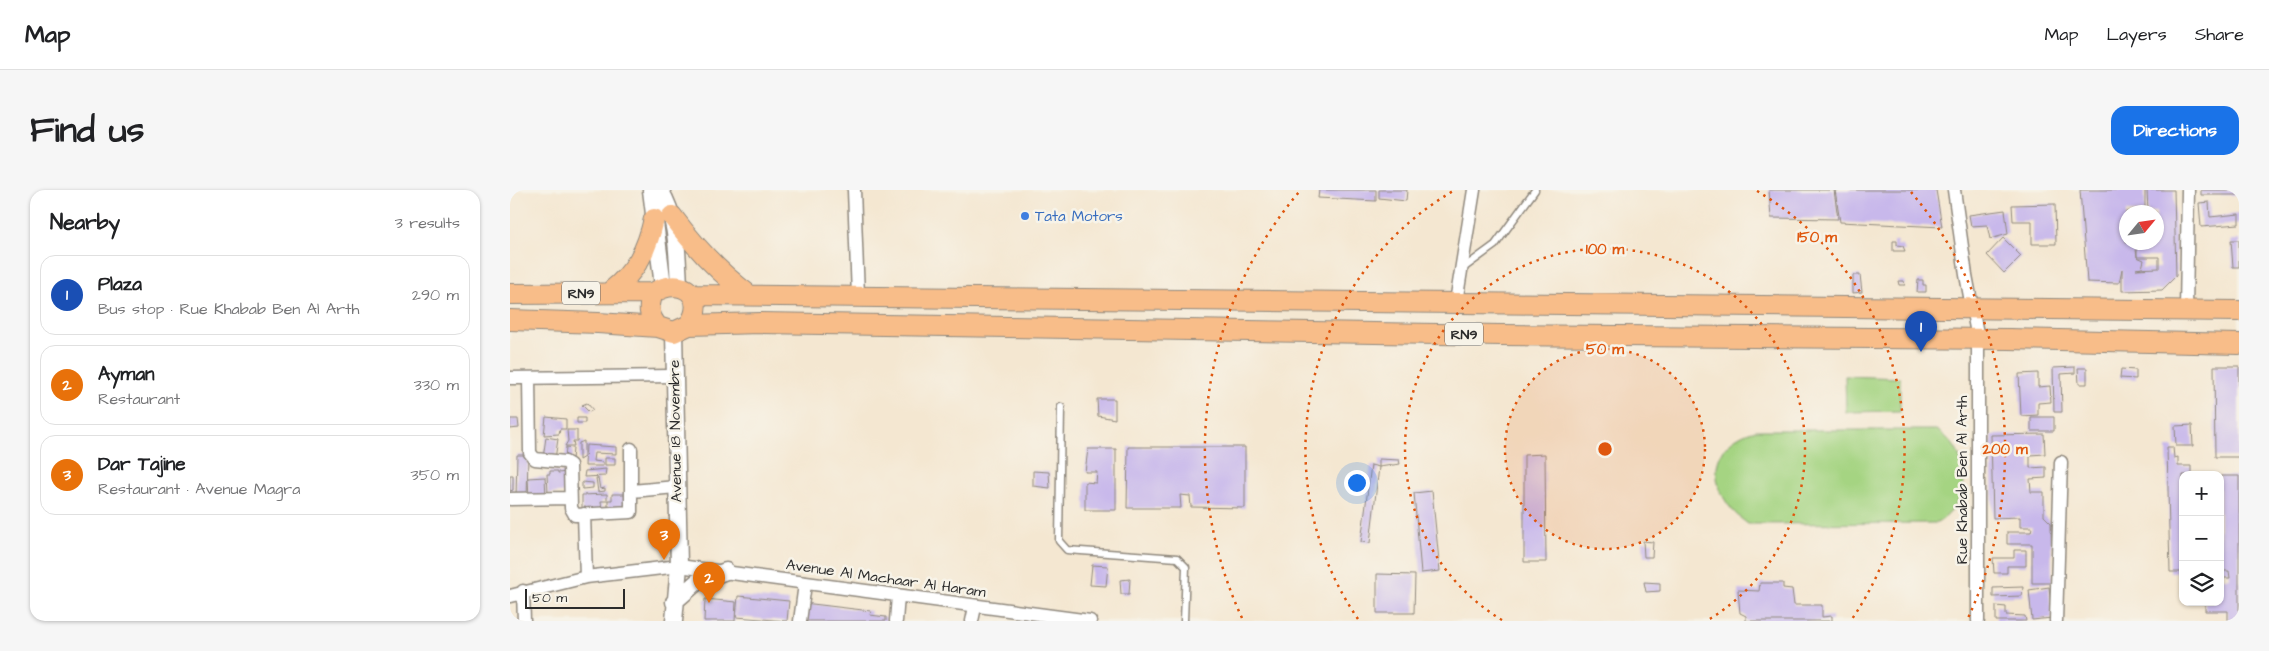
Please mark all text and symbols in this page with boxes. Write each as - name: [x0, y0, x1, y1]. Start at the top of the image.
- text: Map: [25, 18, 70, 52]
- text: Map: [2044, 22, 2078, 47]
- text: Layers: [2106, 22, 2167, 47]
- text: Share: [2195, 22, 2244, 47]
- text: Find us: [30, 106, 144, 155]
- button: Directions: [2111, 106, 2239, 155]
- north arrow: [2119, 205, 2164, 250]
- place label: Tata Motors: [1035, 206, 1123, 227]
- text: Nearby: [50, 208, 120, 237]
- marker: Tata Motors: [1019, 210, 1031, 222]
- text: 3 results: [395, 212, 460, 234]
- text: 150 m: [1797, 227, 1837, 248]
- text: 100 m: [1586, 239, 1625, 260]
- text: Plaza: [98, 271, 142, 298]
- road number: RN9: [562, 282, 600, 305]
- text: 1: [66, 284, 68, 306]
- text: 290 m: [412, 284, 459, 306]
- text: Bus stop · Rue Khabab Ben Al Arth: [98, 298, 359, 320]
- pin: 1: [1905, 311, 1937, 352]
- road number: RN9: [1445, 322, 1483, 346]
- text: 50 m: [1586, 339, 1624, 360]
- street label: Avenue 18 Novembre: [664, 360, 687, 502]
- text: Ayman: [98, 361, 155, 388]
- text: 2: [62, 374, 72, 396]
- text: 330 m: [414, 374, 459, 396]
- text: Restaurant: [98, 388, 180, 410]
- street label: Rue Khabab Ben Al Arth: [1952, 395, 1973, 564]
- text: 200 m: [1981, 439, 2028, 460]
- centre of rings: [1596, 440, 1614, 458]
- text: Dar Tajine: [98, 451, 186, 478]
- text: 3: [63, 464, 71, 486]
- text: 350 m: [411, 464, 459, 486]
- your location: [1344, 470, 1370, 496]
- map controls: [2179, 471, 2224, 606]
- button: +: [2179, 471, 2224, 516]
- text: Restaurant · Avenue Magra: [98, 478, 300, 500]
- button: −: [2179, 516, 2224, 561]
- pin: 3: [648, 519, 680, 560]
- street label: Avenue Al Machaar Al Haram: [785, 554, 987, 603]
- button: layers: [2179, 561, 2224, 606]
- pin: 2: [693, 562, 725, 603]
- scale bar: [525, 586, 625, 609]
- text: 50 m: [532, 588, 567, 608]

